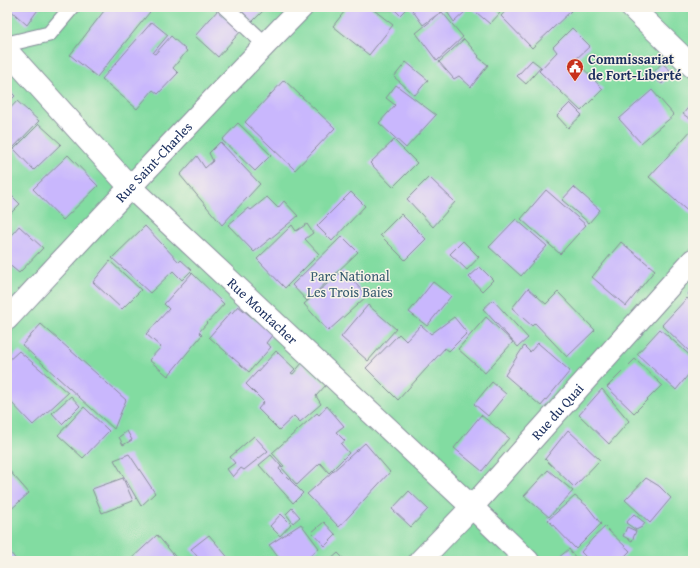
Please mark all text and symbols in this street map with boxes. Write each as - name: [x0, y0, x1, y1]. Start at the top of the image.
- place label: Commissariat de Fort-Liberté: [588, 49, 682, 85]
- public building icon: Commissariat de Fort-Liberté: [565, 57, 585, 82]
- street label: Rue Saint-Charles: [111, 117, 197, 207]
- park label: Parc National Les Trois Baies: [307, 266, 393, 302]
- street label: Rue Montacher: [223, 273, 302, 349]
- street label: Rue du Quai: [527, 379, 588, 444]

